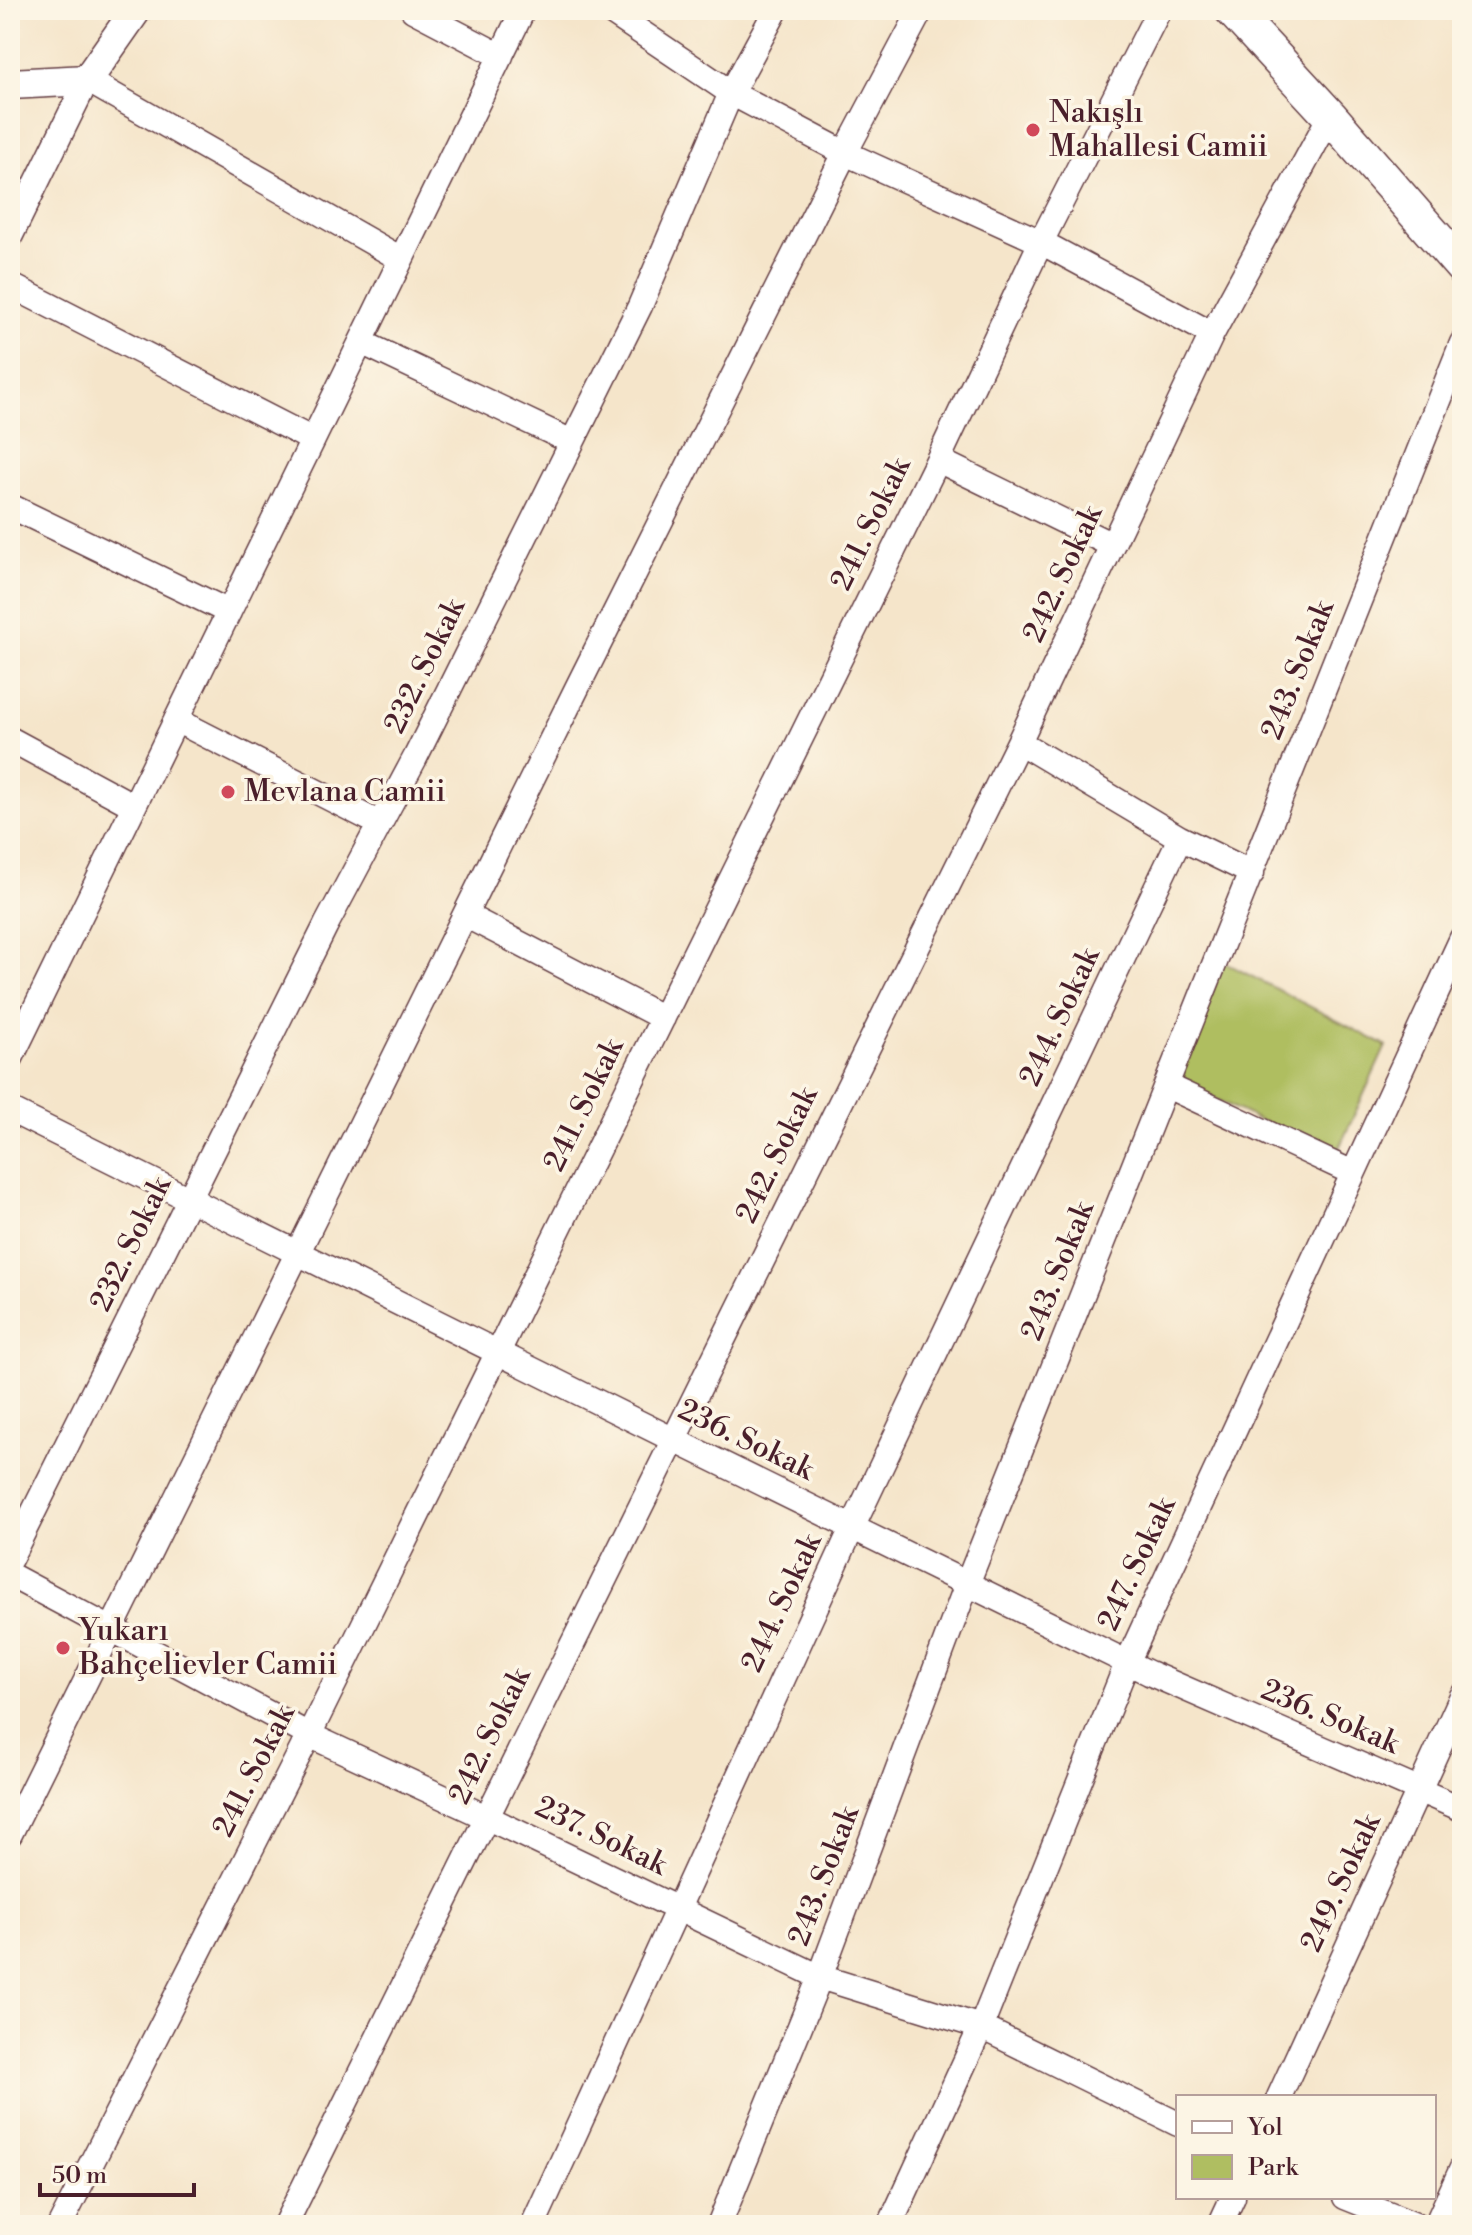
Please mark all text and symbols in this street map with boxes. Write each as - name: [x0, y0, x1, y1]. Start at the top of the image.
- place label: Nakışlı Mahallesi Camii: [1049, 94, 1268, 166]
- marker: Nakışlı Mahallesi Camii: [1024, 121, 1042, 139]
- street label: 241. Sokak: [823, 450, 920, 597]
- street label: 242. Sokak: [1015, 498, 1112, 649]
- street label: 232. Sokak: [376, 591, 475, 740]
- street label: 243. Sokak: [1253, 594, 1344, 745]
- place label: Mevlana Camii: [244, 773, 446, 811]
- marker: Mevlana Camii: [219, 783, 237, 801]
- street label: 244. Sokak: [1011, 941, 1109, 1092]
- street label: 241. Sokak: [536, 1031, 633, 1178]
- street label: 242. Sokak: [728, 1080, 827, 1229]
- street label: 232. Sokak: [82, 1169, 181, 1318]
- street label: 243. Sokak: [1013, 1195, 1104, 1346]
- street label: 236. Sokak: [672, 1391, 821, 1490]
- street label: 247. Sokak: [1090, 1490, 1185, 1637]
- street label: 244. Sokak: [733, 1527, 831, 1678]
- place label: Yukarı Bahçelievler Camii: [77, 1612, 337, 1684]
- marker: Yukarı Bahçelievler Camii: [54, 1639, 72, 1657]
- street label: 242. Sokak: [441, 1661, 540, 1810]
- street label: 236. Sokak: [1255, 1671, 1406, 1764]
- street label: 241. Sokak: [205, 1697, 304, 1843]
- street label: 237. Sokak: [529, 1788, 674, 1885]
- street label: 243. Sokak: [780, 1800, 868, 1951]
- street label: 249. Sokak: [1293, 1807, 1390, 1958]
- legend: [1176, 2095, 1436, 2199]
- text: Yol: [1246, 2113, 1283, 2143]
- scale bar: [40, 2147, 194, 2197]
- text: Park: [1248, 2153, 1299, 2183]
- text: 50 m: [52, 2161, 107, 2191]

